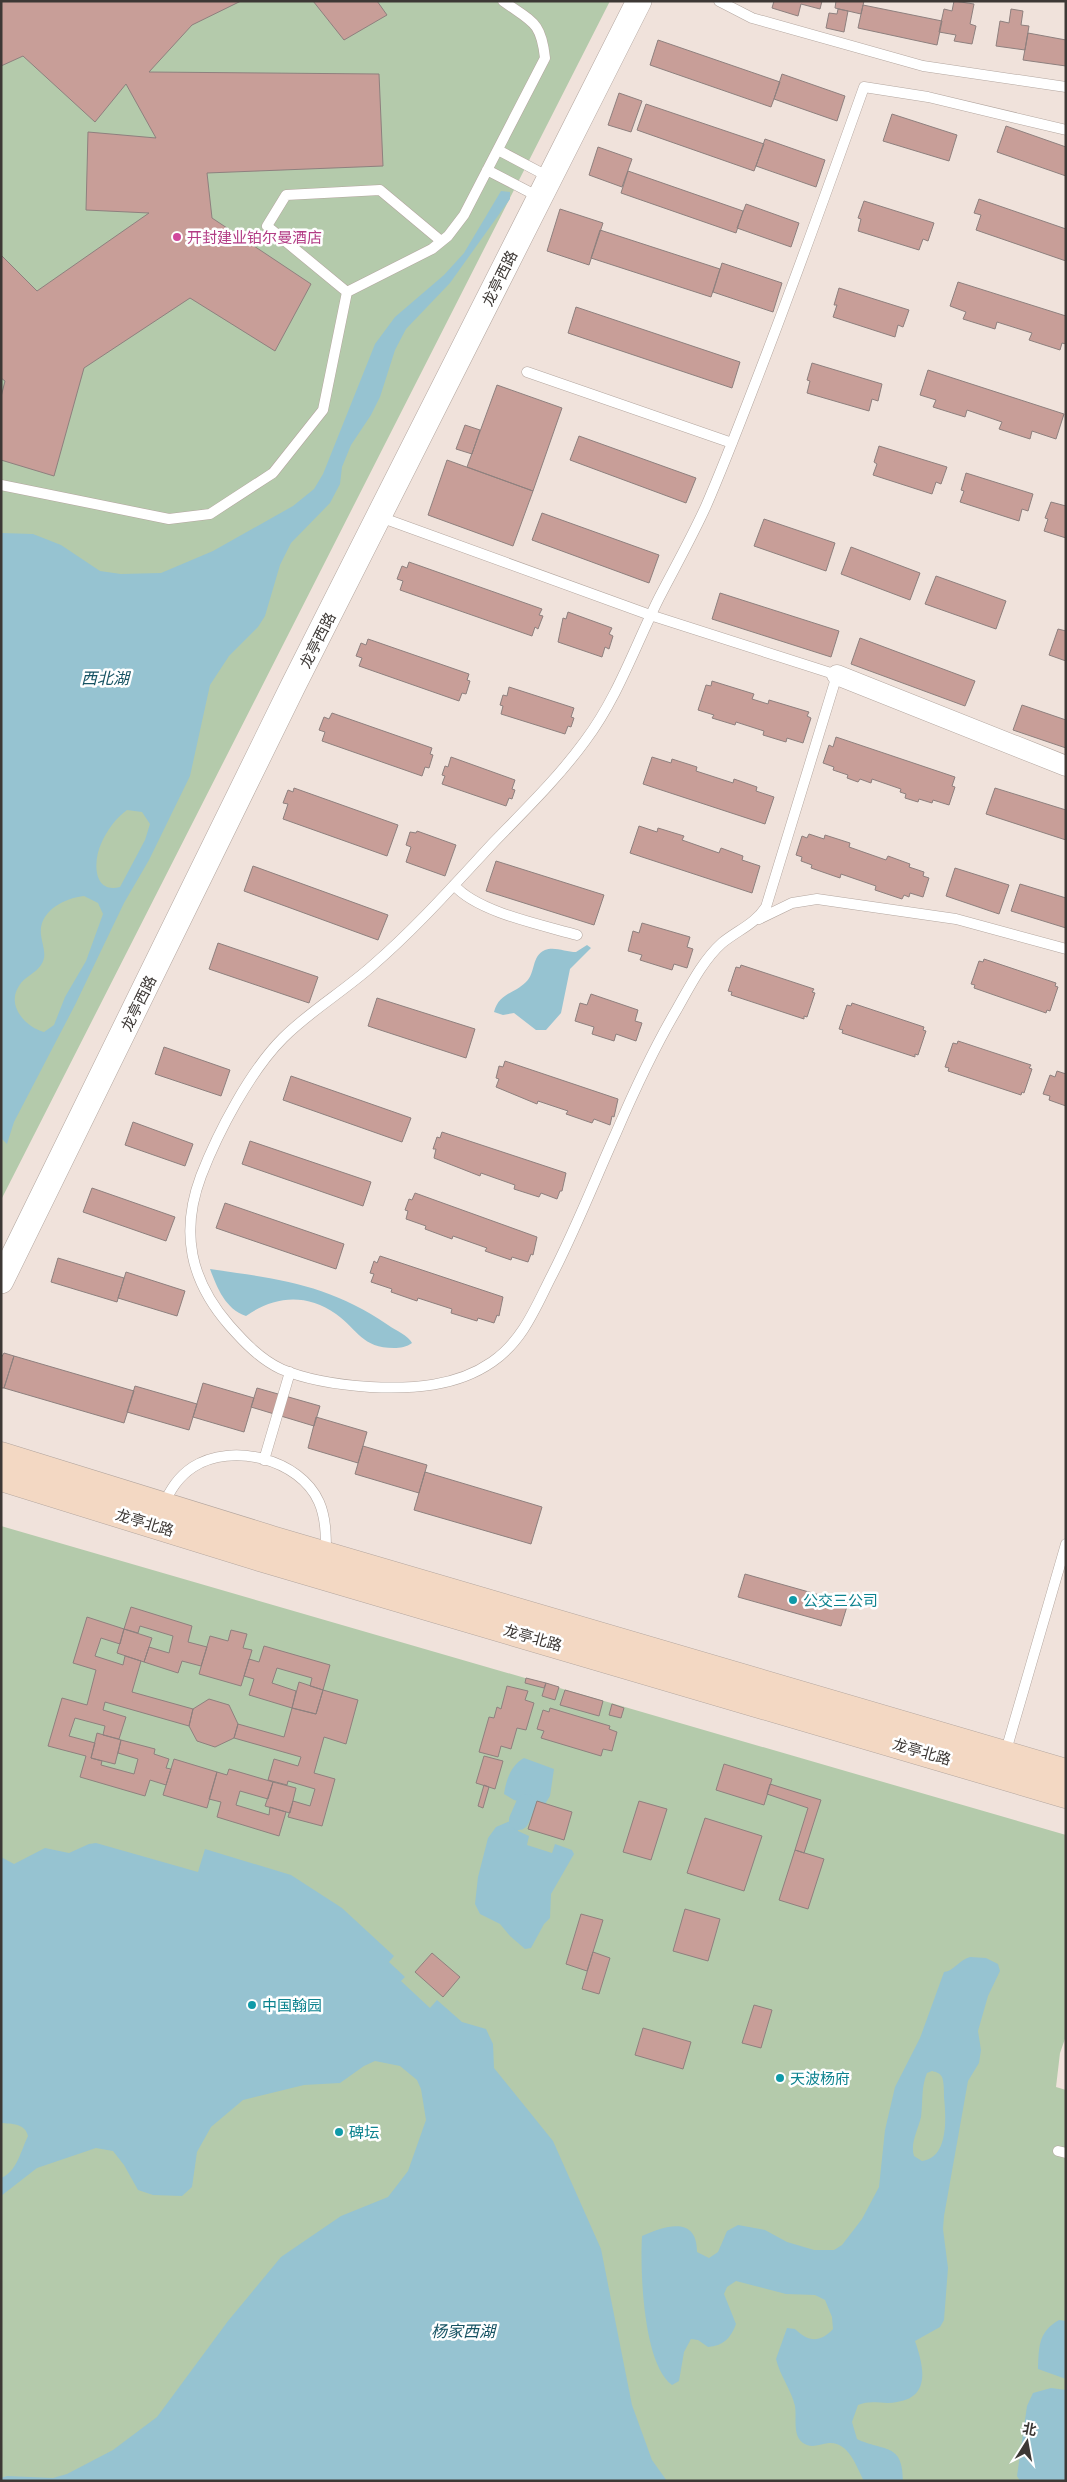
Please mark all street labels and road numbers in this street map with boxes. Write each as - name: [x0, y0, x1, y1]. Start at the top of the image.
- street label: 龙亭西路: [477, 247, 521, 309]
- street label: 龙亭西路: [294, 609, 340, 671]
- street label: 龙亭西路: [116, 972, 160, 1034]
- street label: 龙亭北路: [113, 1504, 177, 1540]
- street label: 龙亭北路: [501, 1619, 565, 1655]
- street label: 龙亭北路: [890, 1733, 954, 1769]

